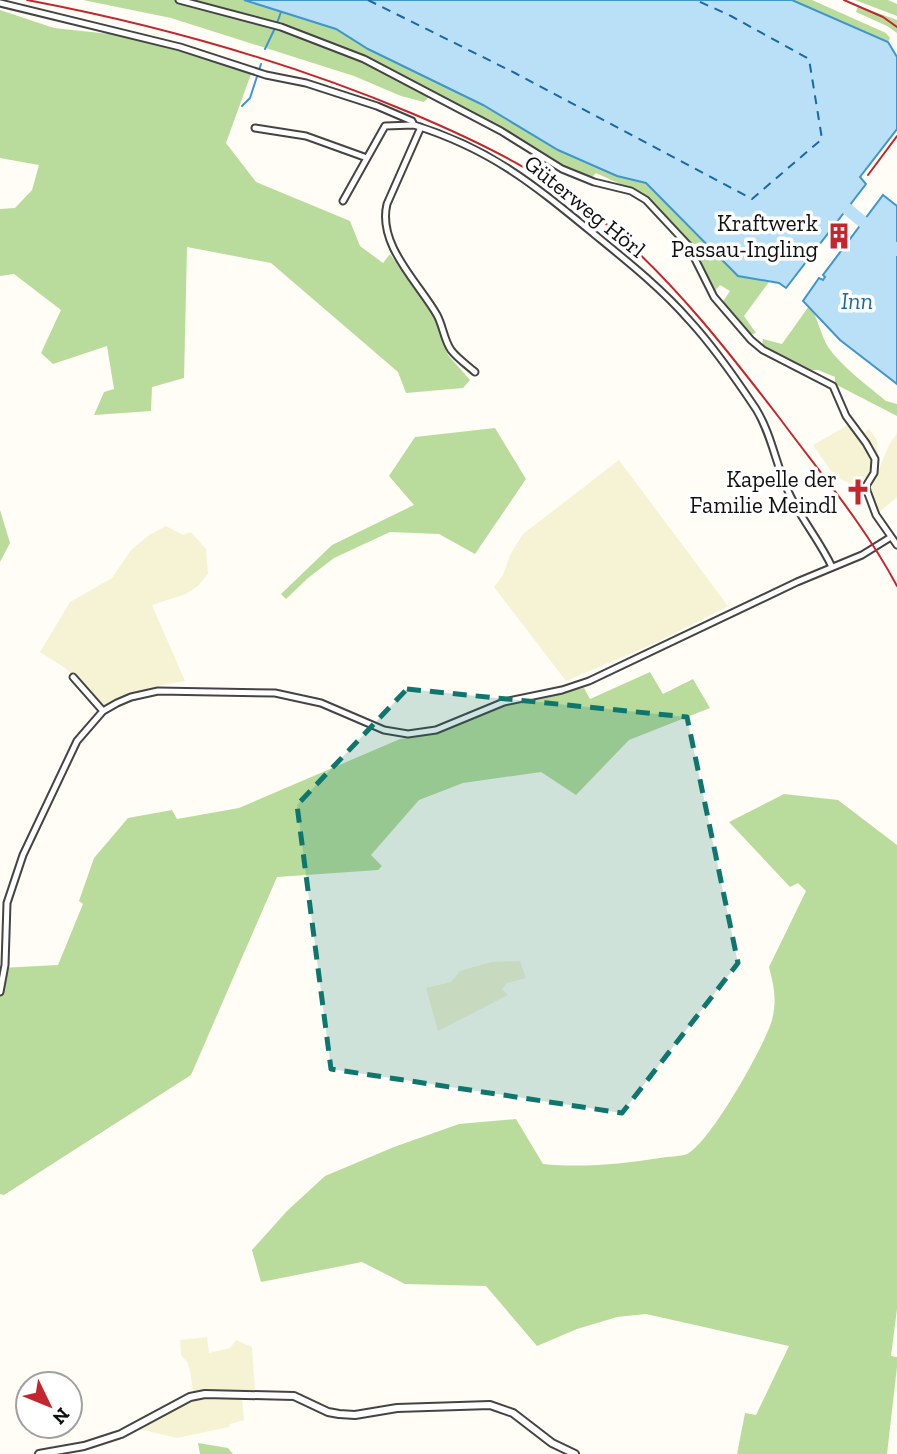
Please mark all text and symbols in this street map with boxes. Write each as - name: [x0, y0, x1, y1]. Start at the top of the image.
- street label: Güterweg Hörl: [519, 149, 651, 263]
- place label: Kraftwerk Passau-Ingling: [671, 209, 818, 263]
- building icon: Kraftwerk Passau-Ingling: [824, 221, 854, 251]
- water label: Inn: [841, 286, 873, 315]
- place label: Kapelle der Familie Meindl: [690, 465, 837, 519]
- church icon: Kapelle der Familie Meindl: [843, 477, 873, 507]
- north arrow: [14, 1370, 84, 1440]
- text: N: [48, 1403, 74, 1429]

